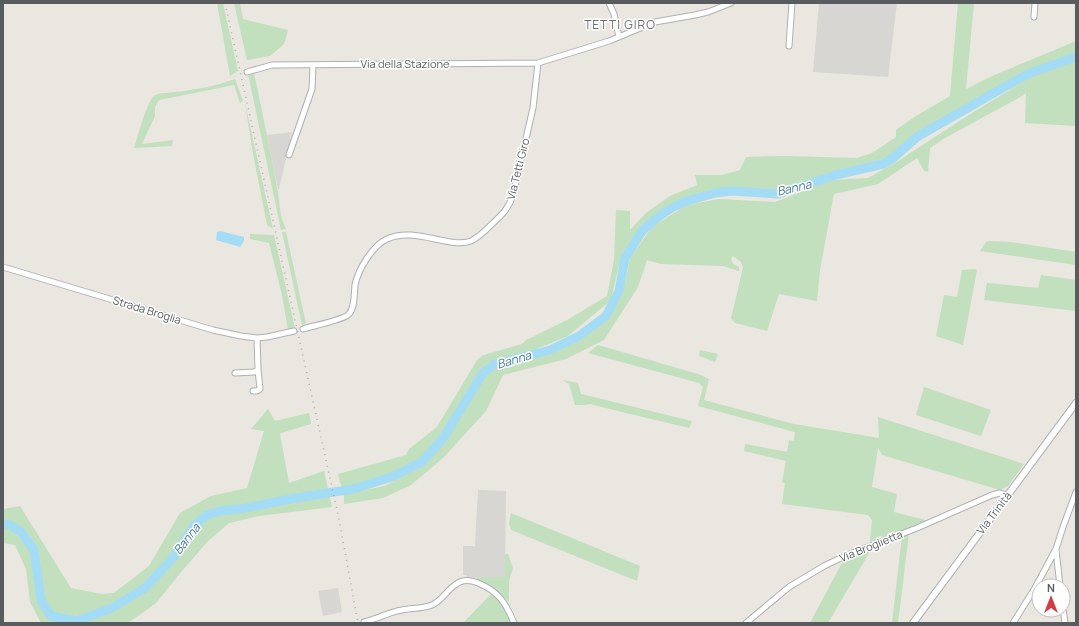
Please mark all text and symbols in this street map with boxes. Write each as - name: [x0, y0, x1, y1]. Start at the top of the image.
- district label: TETTI GIRO: [584, 16, 656, 33]
- street label: Via della Stazione: [361, 56, 450, 71]
- street label: Via Tetti Giro: [503, 136, 533, 201]
- water label: Banna: [775, 175, 814, 200]
- street label: Strada Broglia: [111, 292, 183, 327]
- water label: Banna: [495, 346, 534, 373]
- street label: Via Trinità: [973, 488, 1014, 537]
- water label: Banna: [169, 519, 205, 558]
- street label: Via Broglietta: [837, 526, 905, 565]
- north arrow: [1031, 578, 1071, 618]
- text: N: [1047, 580, 1055, 595]

